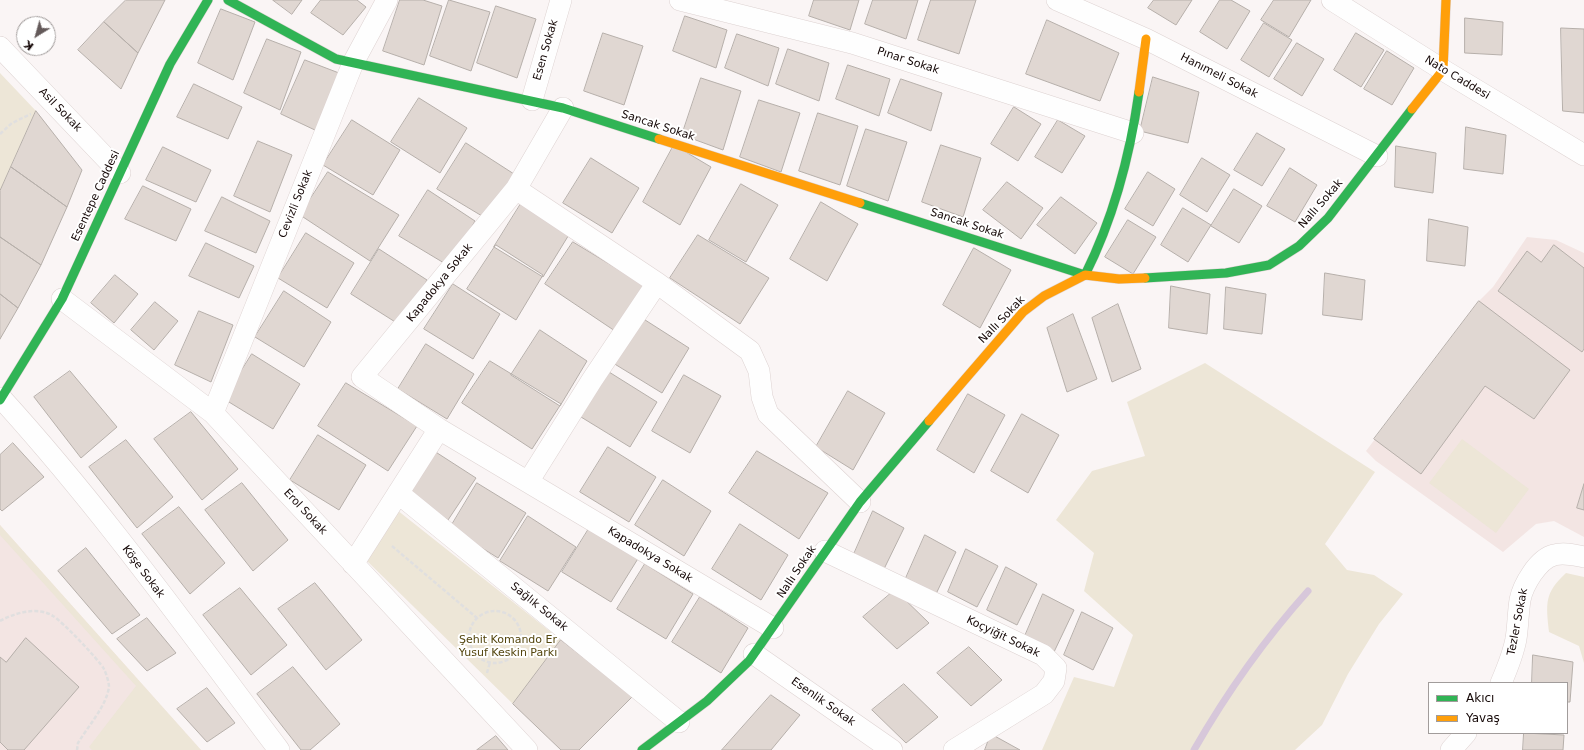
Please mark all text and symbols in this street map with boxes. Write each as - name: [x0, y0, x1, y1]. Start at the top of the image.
- north arrow: [16, 16, 56, 56]
- street label: Esen Sokak: [531, 18, 561, 82]
- text: K: [22, 37, 36, 53]
- street label: Pınar Sokak: [875, 45, 941, 77]
- street label: Hanımeli Sokak: [1178, 51, 1260, 101]
- street label: Nato Caddesi: [1422, 53, 1492, 103]
- street label: Asil Sokak: [36, 85, 84, 135]
- street label: Sancak Sokak: [620, 108, 696, 144]
- street label: Esentepe Caddesi: [69, 148, 123, 244]
- street label: Cevizli Sokak: [276, 168, 316, 240]
- street label: Nallı Sokak: [1296, 177, 1346, 231]
- street label: Sancak Sokak: [929, 206, 1005, 242]
- street label: Kapadokya Sokak: [404, 241, 476, 325]
- street label: Nallı Sokak: [976, 294, 1028, 346]
- street label: Erol Sokak: [281, 486, 329, 538]
- street label: Kapadokya Sokak: [605, 524, 695, 586]
- street label: Köşe Sokak: [119, 543, 167, 601]
- street label: Nallı Sokak: [775, 543, 819, 601]
- street label: Sağlık Sokak: [508, 580, 570, 634]
- street label: Tezler Sokak: [1505, 587, 1531, 657]
- street label: Koçyiğit Sokak: [964, 614, 1042, 660]
- park label: Şehit Komando Er Yusuf Keskin Parkı: [459, 633, 557, 659]
- street label: Esenlik Sokak: [788, 675, 858, 729]
- legend: [1428, 682, 1568, 734]
- text: Akıcı: [1466, 691, 1494, 705]
- text: Yavaş: [1466, 711, 1500, 725]

